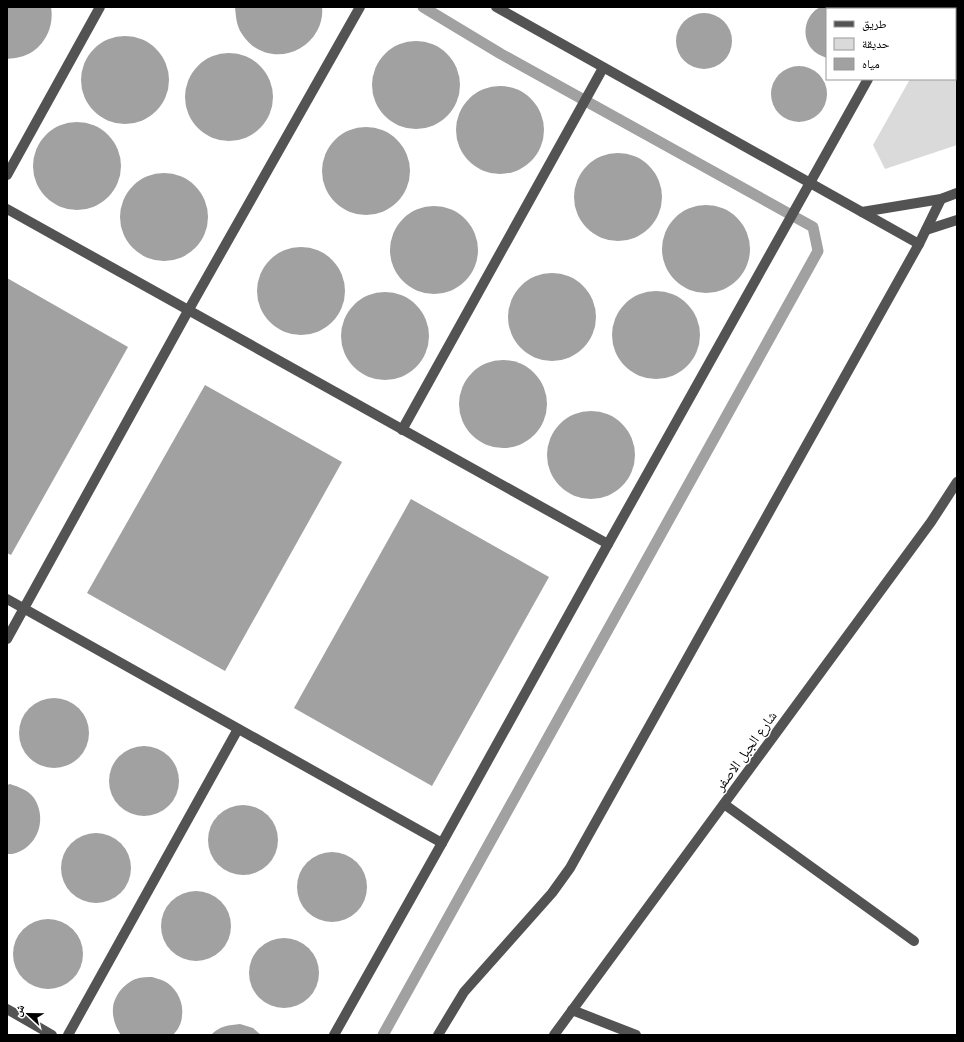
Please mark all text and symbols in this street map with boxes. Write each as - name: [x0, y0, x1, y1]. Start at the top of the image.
- legend: [826, 8, 956, 80]
- text: طريق: [862, 17, 887, 31]
- text: حديقة: [862, 37, 890, 51]
- text: مياه: [862, 57, 880, 71]
- street label: شارع الجبل الاصفر: [711, 708, 781, 795]
- north arrow: [8, 994, 48, 1034]
- text: ش: [11, 1002, 28, 1019]

